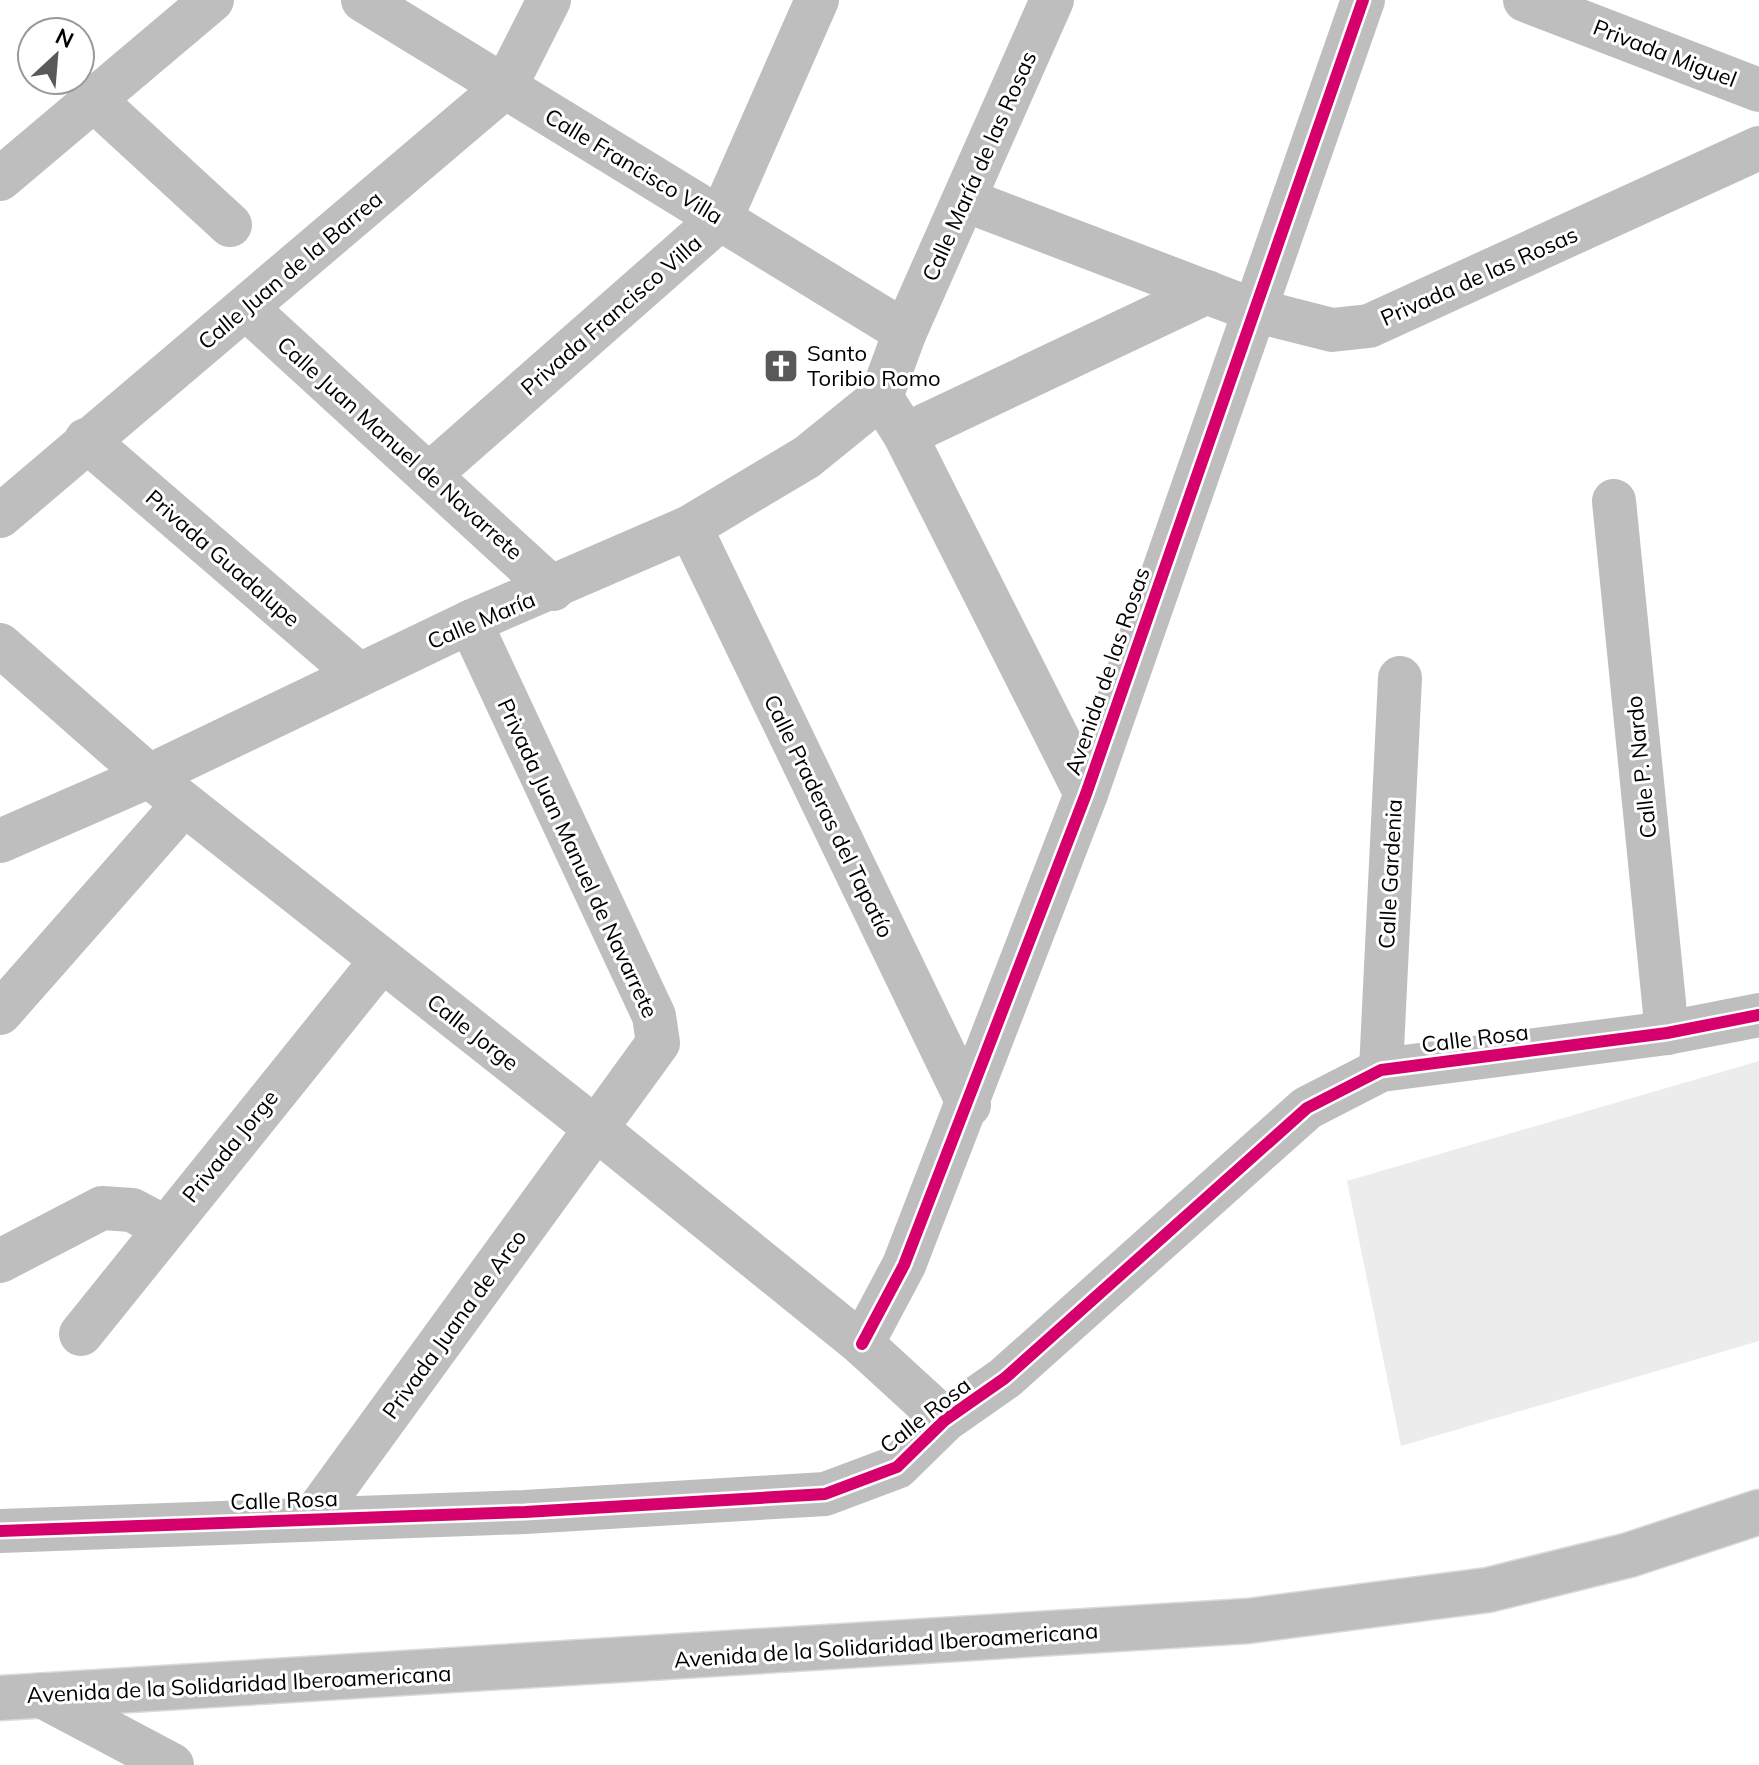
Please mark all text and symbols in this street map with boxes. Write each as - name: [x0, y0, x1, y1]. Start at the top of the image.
- street label: Privada Miguel: [1589, 13, 1741, 93]
- north arrow: [16, 16, 96, 96]
- text: N: [51, 22, 78, 54]
- street label: Calle María de las Rosas: [916, 47, 1042, 285]
- street label: Calle Francisco Villa: [540, 102, 728, 230]
- street label: Calle Juan de la Barrea: [192, 185, 388, 355]
- street label: Privada de las Rosas: [1376, 220, 1582, 332]
- street label: Privada Francisco Villa: [515, 229, 707, 401]
- street label: Calle Juan Manuel de Navarrete: [271, 330, 529, 566]
- place label: Santo Toribio Romo: [807, 339, 941, 392]
- church icon: Santo Toribio Romo: [762, 347, 800, 385]
- street label: Privada Guadalupe: [140, 483, 306, 633]
- street label: Avenida de las Rosas: [1058, 563, 1156, 779]
- street label: Calle María: [423, 585, 539, 655]
- street label: Calle Praderas del Tapatío: [758, 690, 900, 942]
- street label: Privada Juan Manuel de Navarrete: [492, 694, 664, 1022]
- street label: Calle P. Nardo: [1620, 694, 1662, 840]
- street label: Calle Gardenia: [1372, 799, 1408, 949]
- street label: Calle Jorge: [421, 987, 525, 1077]
- street label: Calle Rosa: [1420, 1018, 1530, 1058]
- street label: Privada Jorge: [176, 1084, 284, 1208]
- street label: Privada Juana de Arco: [376, 1224, 532, 1424]
- street label: Calle Rosa: [874, 1371, 976, 1459]
- street label: Calle Rosa: [230, 1484, 338, 1516]
- street label: Avenida de la Solidaridad Iberoamericana: [673, 1616, 1099, 1674]
- street label: Avenida de la Solidaridad Iberoamericana: [26, 1659, 452, 1709]

